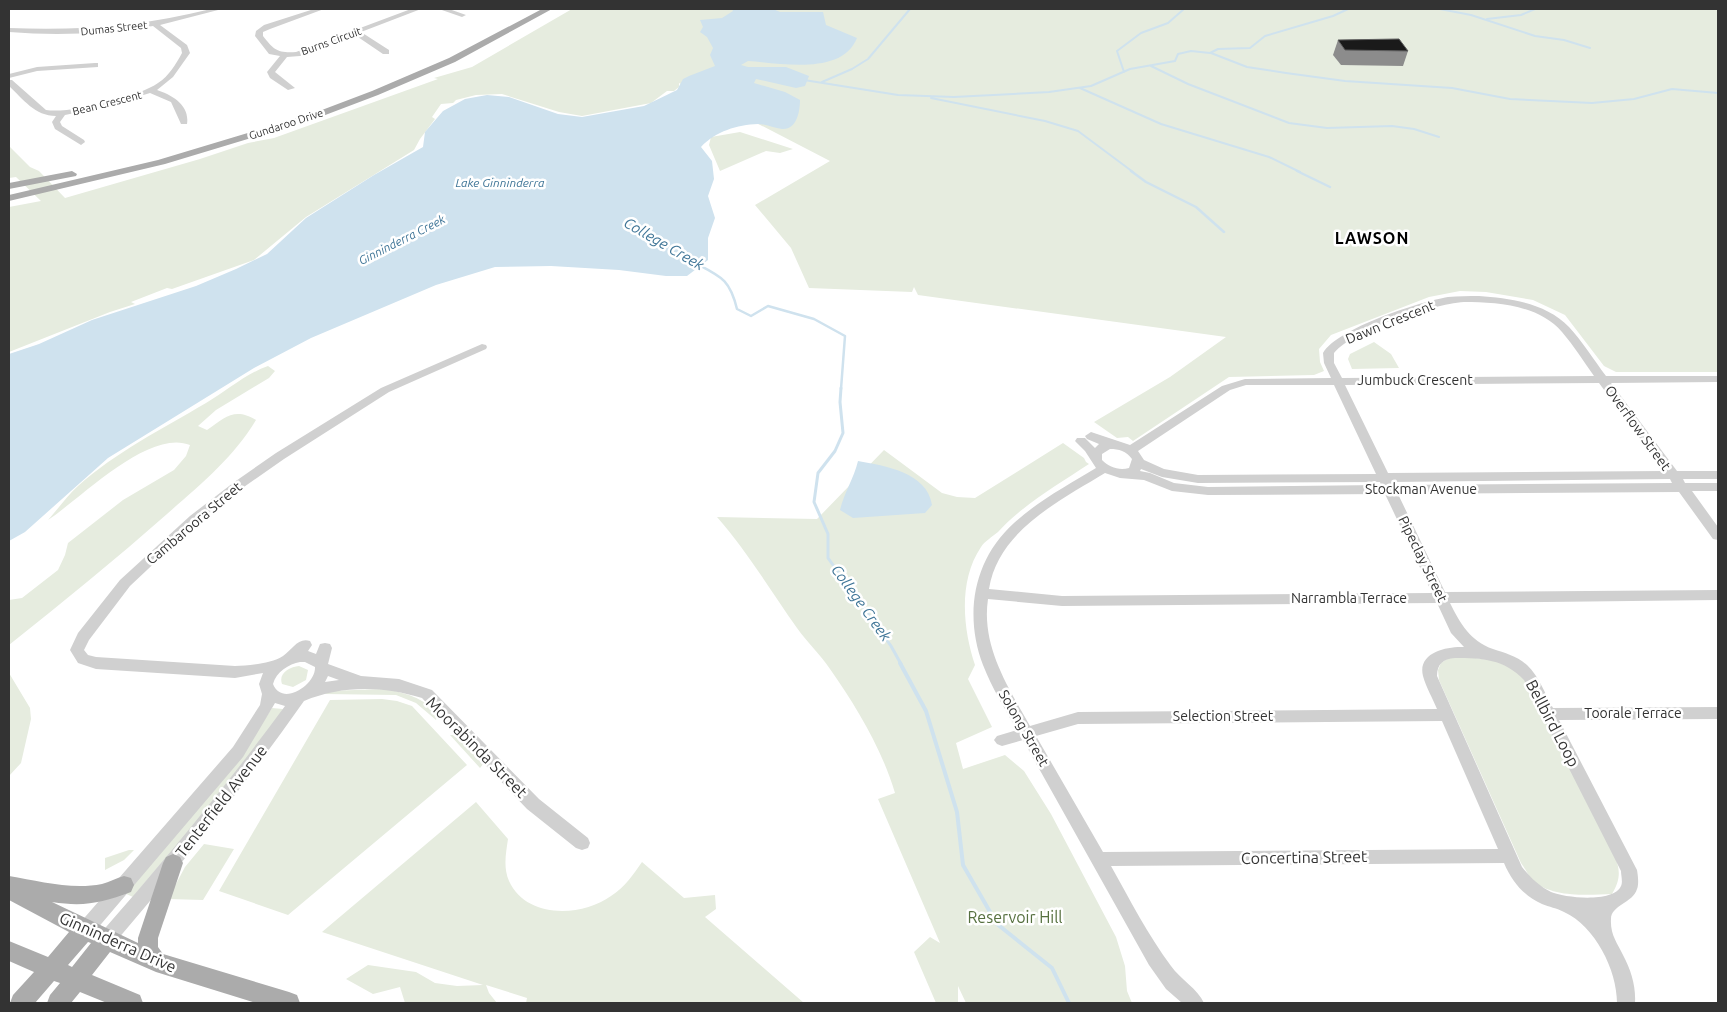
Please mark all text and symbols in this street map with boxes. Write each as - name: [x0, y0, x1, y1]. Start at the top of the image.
- street label: Dumas Street: [80, 18, 149, 37]
- street label: Burns Circuit: [299, 24, 363, 57]
- street label: Bean Crescent: [71, 88, 144, 117]
- street label: Gundaroo Drive: [247, 106, 325, 142]
- water label: Lake Ginninderra: [456, 176, 545, 189]
- water label: Ginninderra Creek: [356, 212, 448, 267]
- water label: College Creek: [621, 214, 708, 274]
- district label: LAWSON: [1335, 229, 1409, 247]
- street label: Dawn Crescent: [1343, 297, 1437, 347]
- street label: Jumbuck Crescent: [1357, 372, 1473, 388]
- street label: Overflow Street: [1602, 382, 1674, 474]
- street label: Cambaroora Street: [143, 478, 245, 568]
- street label: Stockman Avenue: [1365, 481, 1477, 497]
- street label: Pipeclay Street: [1395, 513, 1451, 605]
- water label: College Creek: [828, 561, 895, 644]
- street label: Narrambla Terrace: [1291, 590, 1407, 606]
- street label: Bellbird Loop: [1523, 676, 1583, 770]
- street label: Solong Street: [996, 687, 1053, 770]
- street label: Moorabinda Street: [423, 693, 532, 802]
- street label: Toorale Terrace: [1584, 705, 1682, 721]
- street label: Selection Street: [1173, 708, 1274, 724]
- street label: Tenterfield Avenue: [172, 741, 270, 861]
- street label: Concertina Street: [1241, 847, 1368, 867]
- street label: Ginninderra Drive: [57, 908, 179, 976]
- park label: Reservoir Hill: [967, 908, 1063, 926]

